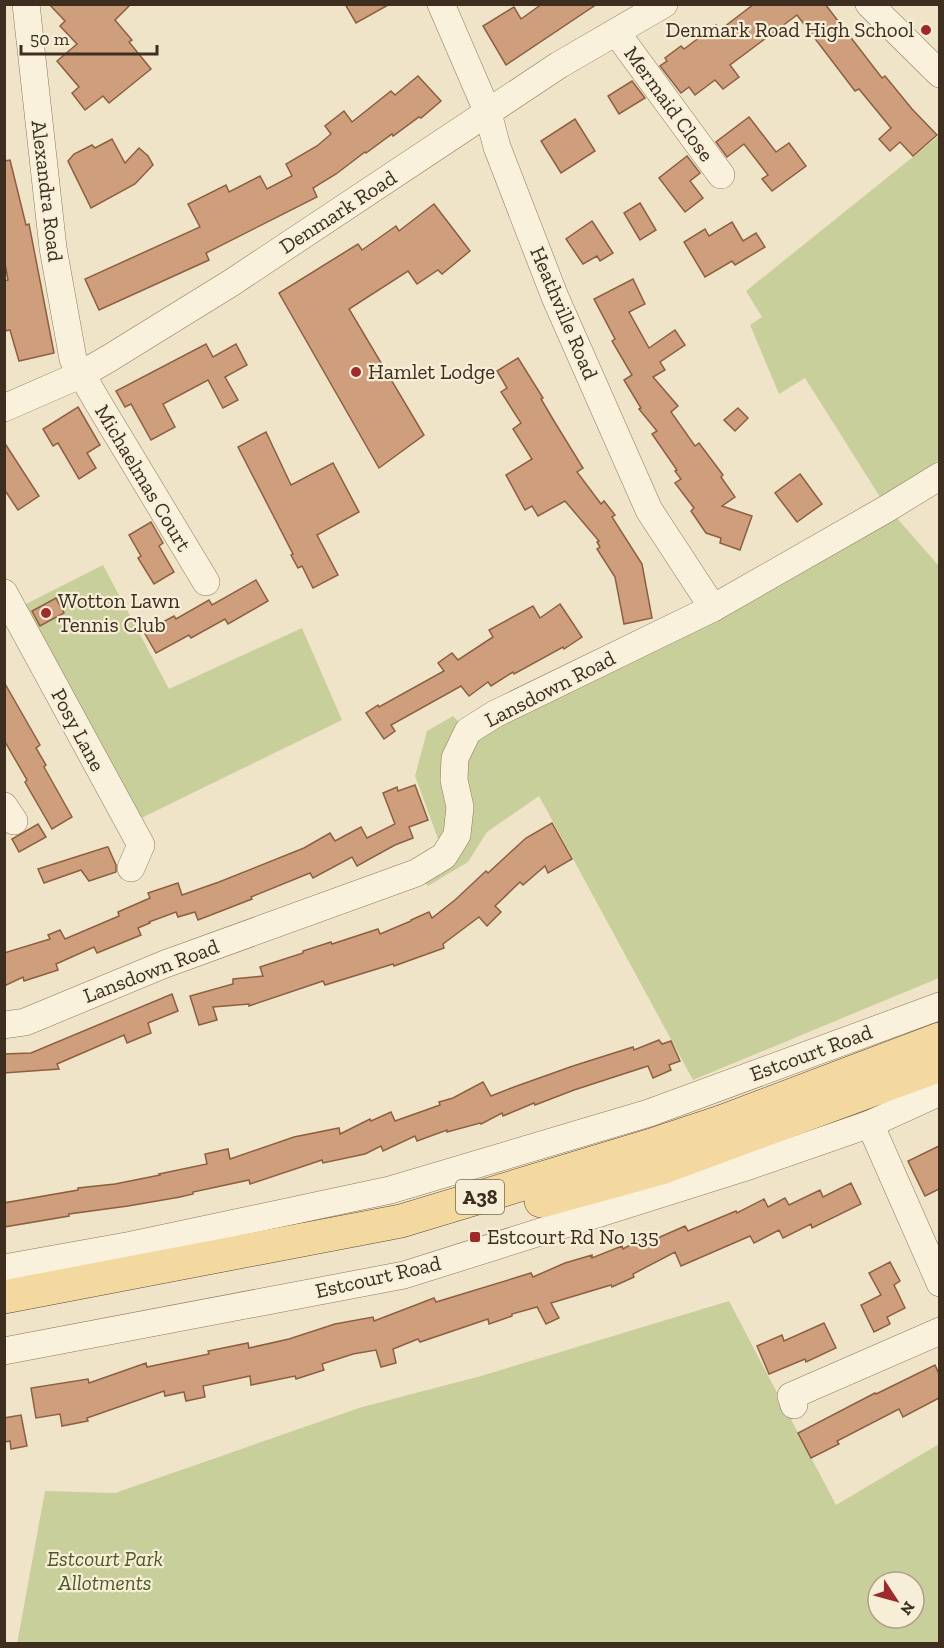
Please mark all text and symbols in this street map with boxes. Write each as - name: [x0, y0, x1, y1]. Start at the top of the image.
- place label: Denmark Road High School: [665, 17, 914, 42]
- scale bar: [21, 18, 158, 56]
- marker: Denmark Road High School: [919, 23, 933, 37]
- text: 50 m: [30, 28, 70, 50]
- street label: Mermaid Close: [619, 41, 720, 166]
- street label: Alexandra Road: [26, 119, 69, 264]
- street label: Denmark Road: [275, 164, 401, 259]
- street label: Heathville Road: [525, 243, 604, 383]
- place label: Hamlet Lodge: [368, 359, 495, 384]
- marker: Hamlet Lodge: [349, 365, 363, 379]
- street label: Michaelmas Court: [90, 400, 197, 556]
- place label: Wotton Lawn Tennis Club: [58, 588, 180, 637]
- marker: Wotton Lawn Tennis Club: [39, 606, 53, 620]
- street label: Lansdown Road: [480, 645, 620, 732]
- street label: Posy Lane: [46, 684, 111, 775]
- street label: Lansdown Road: [80, 933, 222, 1008]
- street label: Estcourt Road: [746, 1019, 876, 1086]
- road number: A38: [456, 1180, 504, 1214]
- place label: Estcourt Rd No 135: [487, 1224, 659, 1249]
- marker: Estcourt Rd No 135: [468, 1230, 482, 1244]
- street label: Estcourt Road: [313, 1250, 444, 1303]
- park label: Estcourt Park Allotments: [47, 1546, 163, 1595]
- north arrow: [866, 1570, 926, 1630]
- text: N: [896, 1598, 919, 1619]

